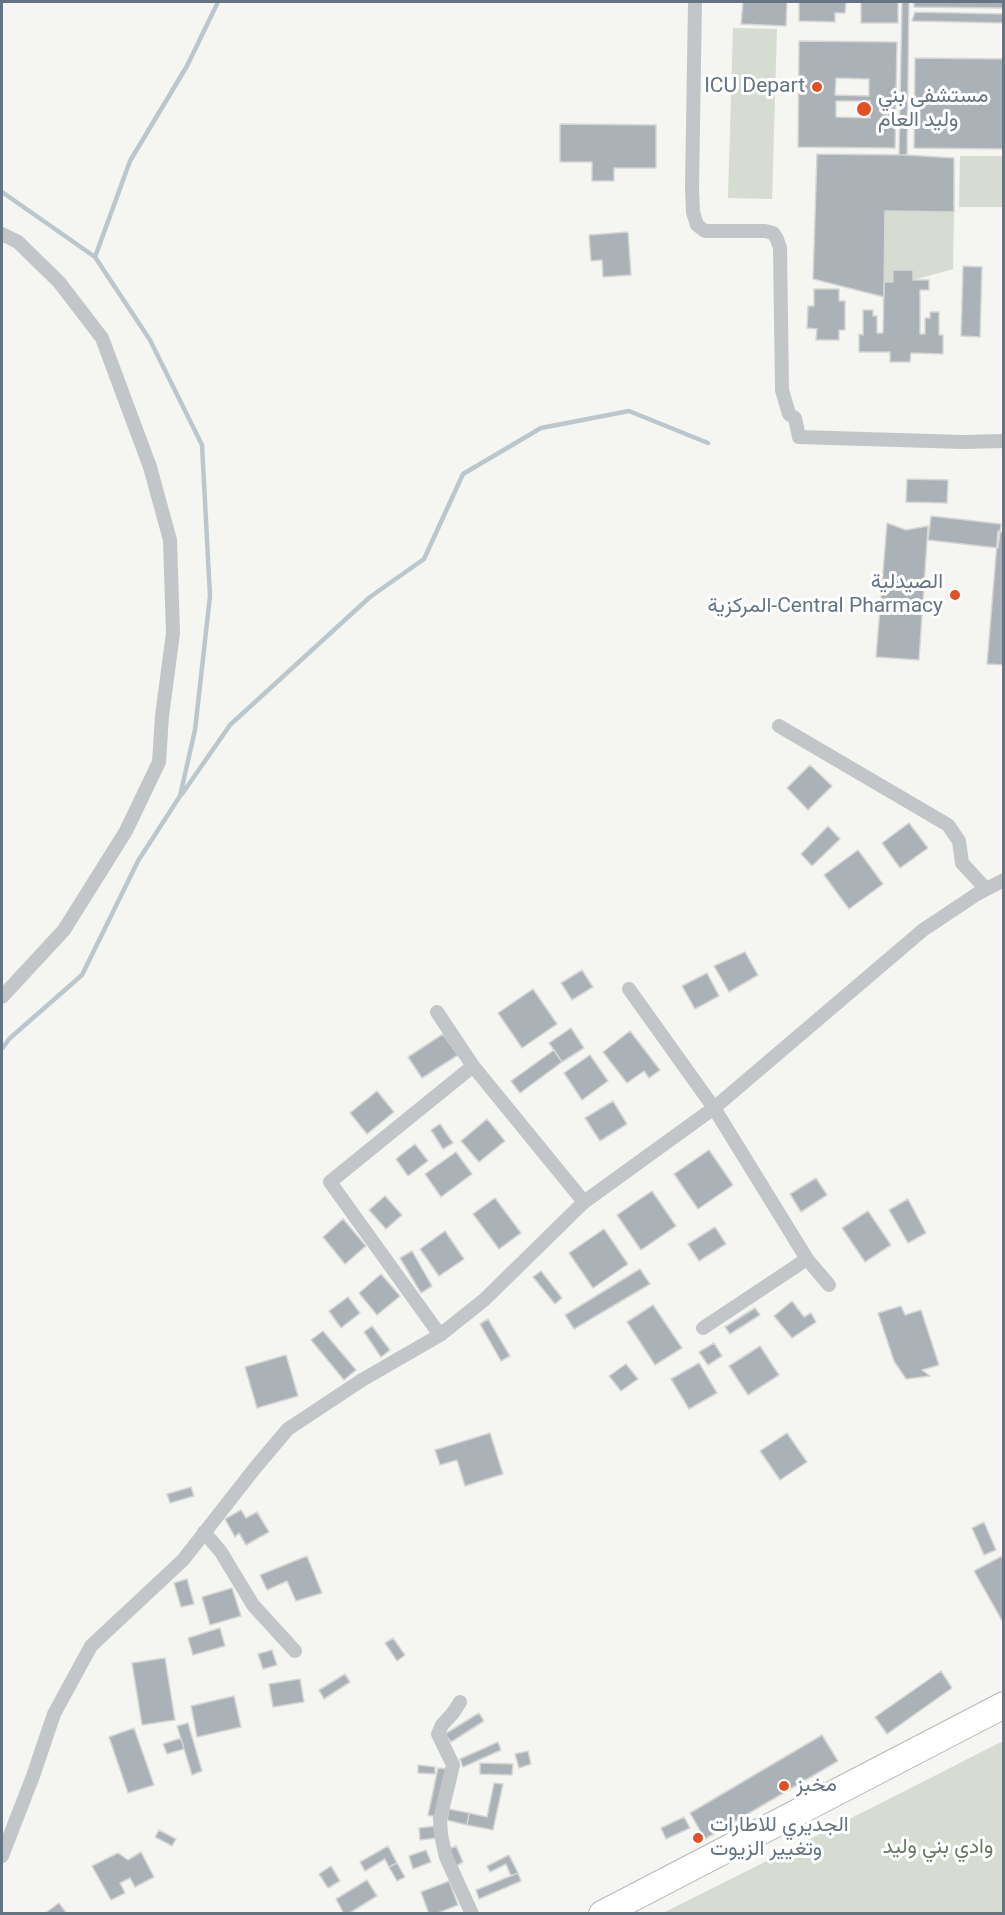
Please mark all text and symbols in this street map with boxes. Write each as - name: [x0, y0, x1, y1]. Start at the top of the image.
- place label: ICU Depart: [704, 74, 805, 100]
- marker: ICU Depart: [810, 80, 824, 94]
- place label: مستشفى بني وليد العام: [878, 84, 988, 134]
- marker: مستشفى بني وليد العام: [855, 100, 873, 118]
- place label: الصيدلية المركزية-Central Pharmacy: [707, 570, 943, 620]
- marker: الصيدلية المركزية-Central Pharmacy: [948, 588, 962, 602]
- place label: مخبز: [796, 1773, 837, 1799]
- marker: مخبز: [777, 1779, 791, 1793]
- place label: الجديري للاطارات وتغيير الزيوت: [710, 1813, 849, 1863]
- marker: الجديري للاطارات وتغيير الزيوت: [691, 1831, 705, 1845]
- park label: وادي بني وليد: [883, 1835, 993, 1861]

